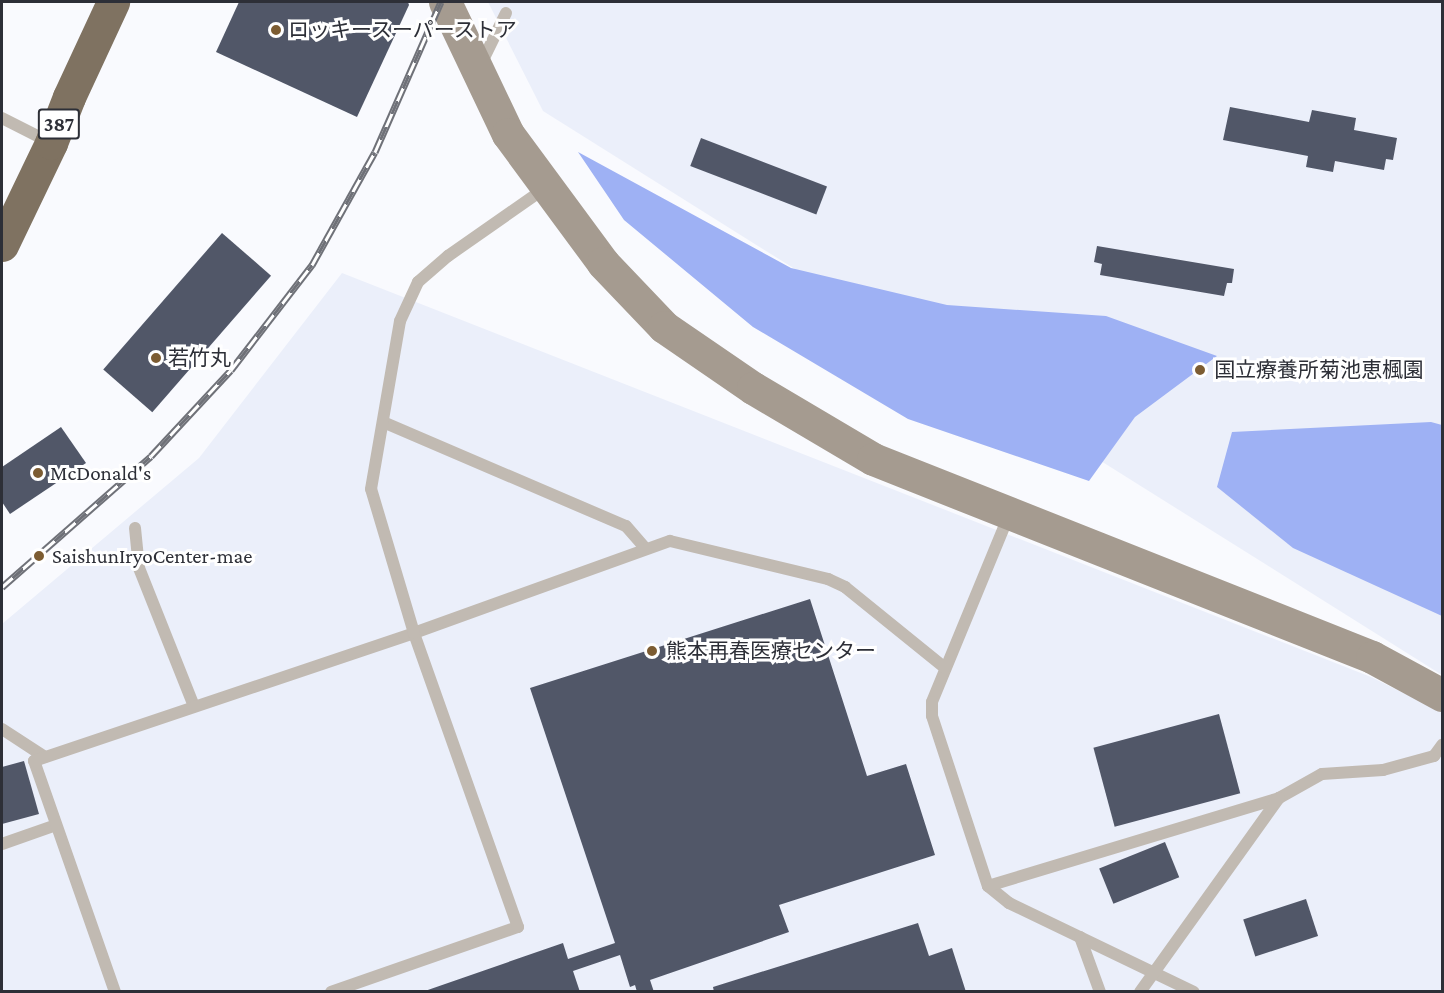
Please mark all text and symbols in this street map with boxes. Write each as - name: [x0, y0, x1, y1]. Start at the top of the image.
- place label: ロッキースーパーストア: [288, 17, 519, 43]
- marker: ロッキースーパーストア: [269, 23, 283, 37]
- road number: 387: [36, 107, 82, 141]
- place label: 若竹丸: [168, 345, 231, 371]
- marker: 若竹丸: [149, 351, 163, 365]
- place label: 国立療養所菊池恵楓園: [1214, 357, 1424, 383]
- marker: 国立療養所菊池恵楓園: [1191, 361, 1209, 379]
- place label: McDonald's: [50, 460, 151, 486]
- marker: McDonald's: [31, 466, 45, 480]
- place label: SaishunIryoCenter-mae: [52, 543, 253, 569]
- marker: SaishunIryoCenter-mae: [30, 547, 48, 565]
- place label: 熊本再春医療センター: [666, 638, 876, 664]
- marker: 熊本再春医療センター: [643, 642, 661, 660]

